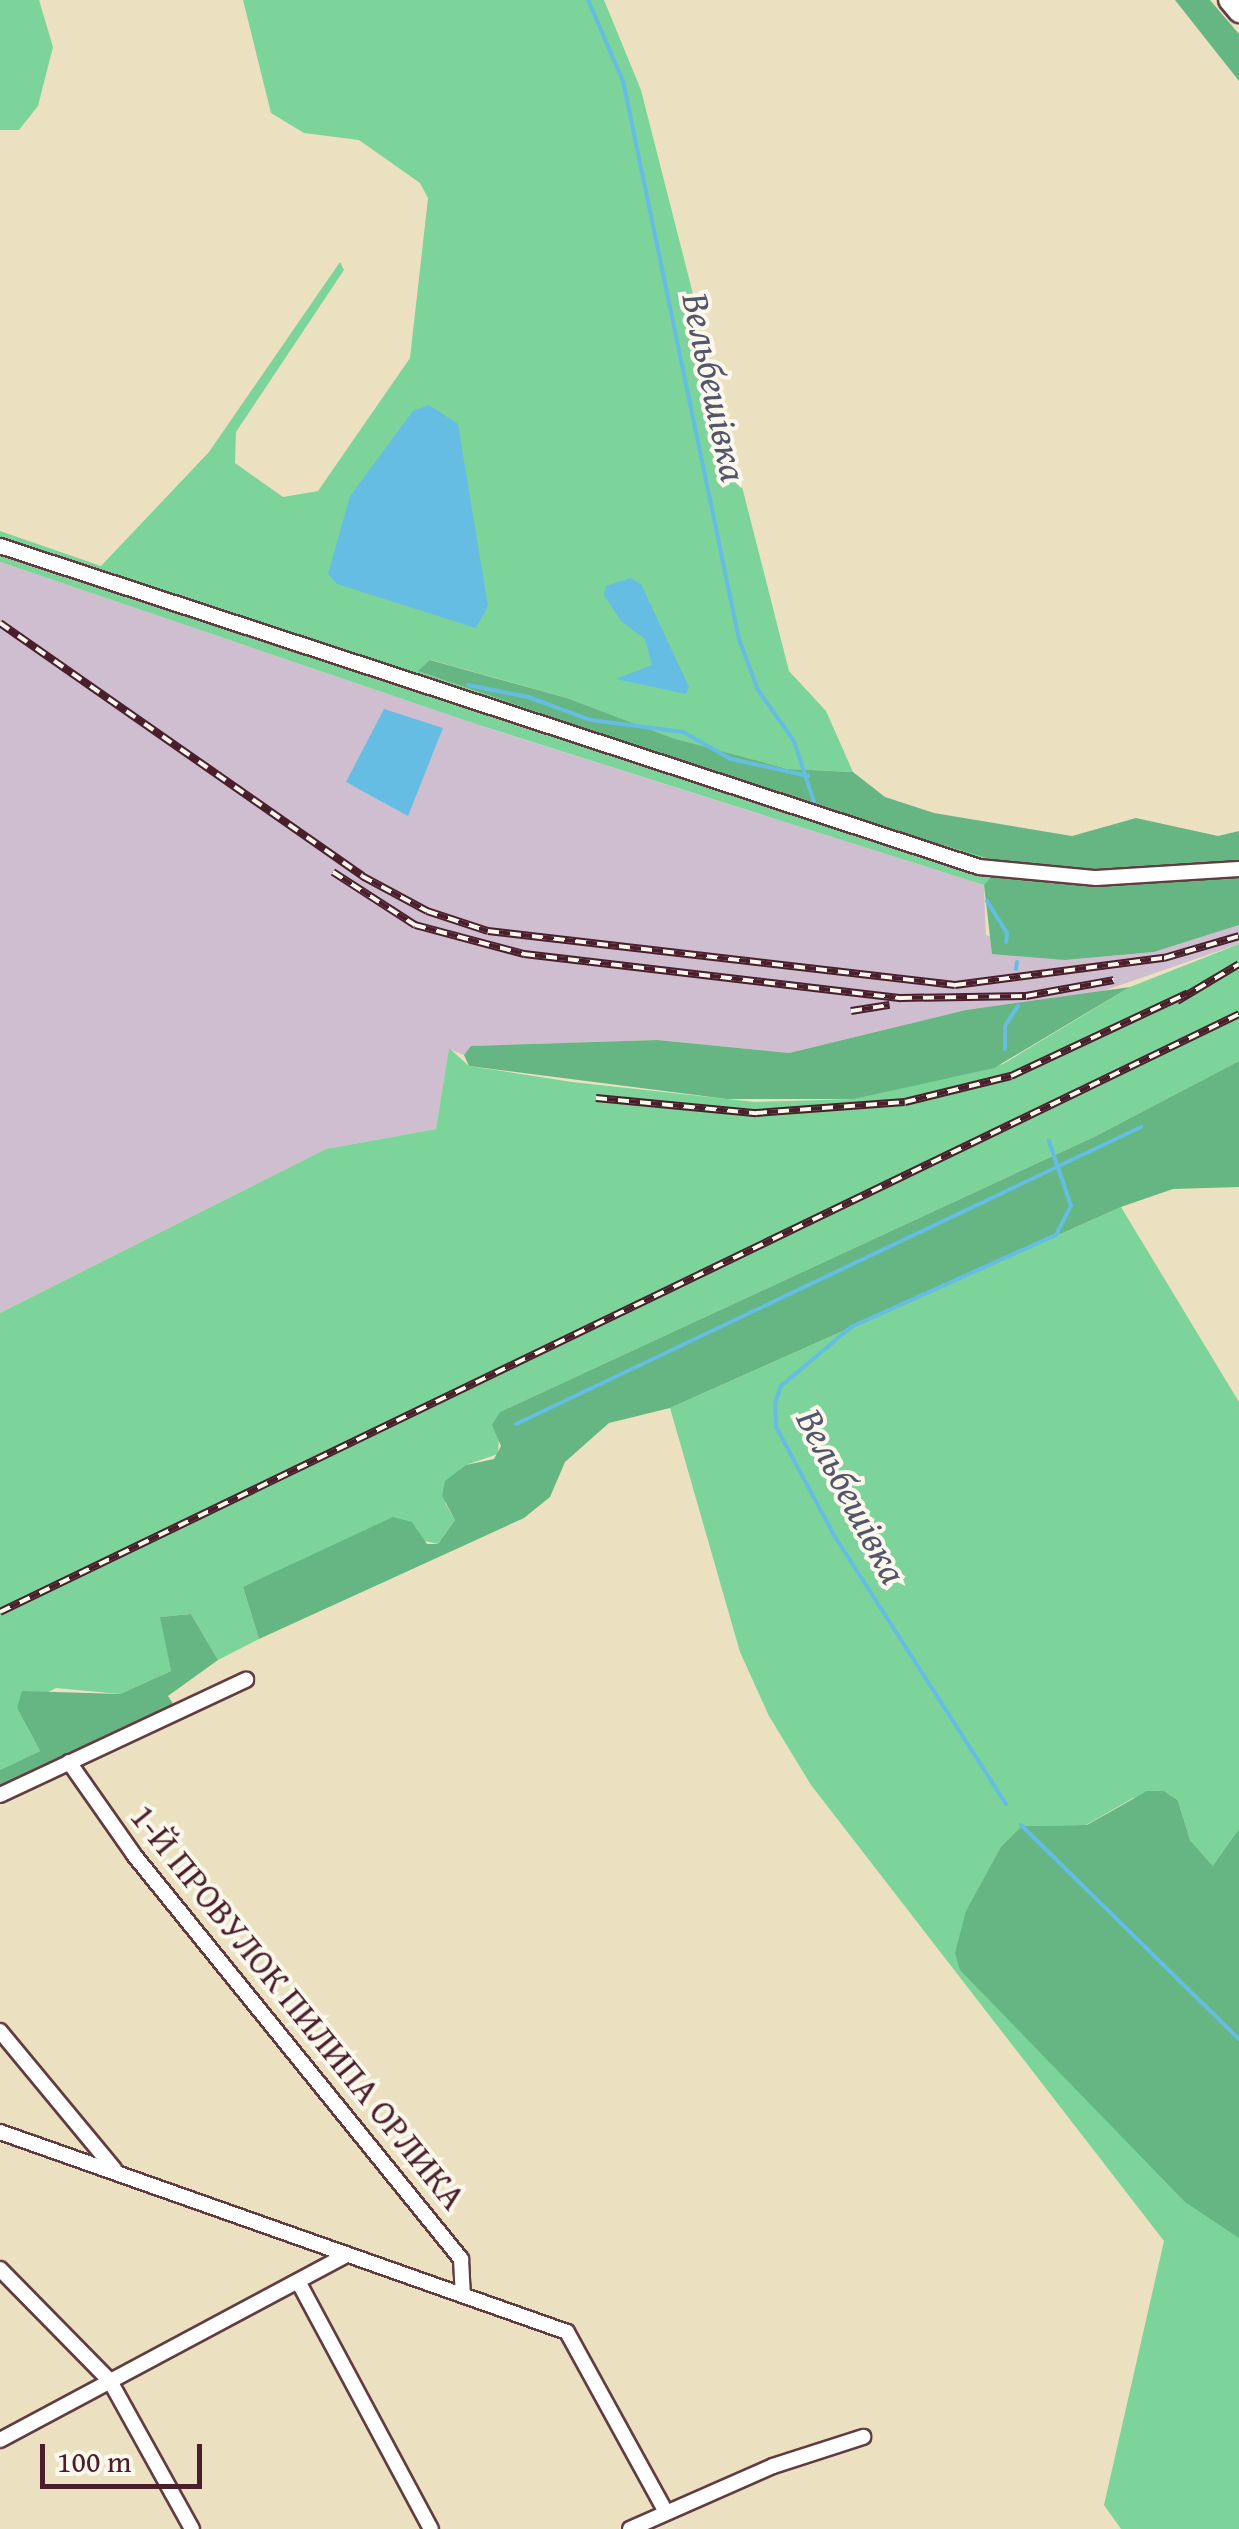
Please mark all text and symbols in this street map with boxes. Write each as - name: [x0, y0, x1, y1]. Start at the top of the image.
- water label: Вельбешівка: [673, 289, 757, 485]
- water label: Вельбешівка: [787, 1401, 917, 1591]
- street label: 1-Й ПРОВУЛОК ПИЛИПА ОРЛИКА: [122, 1796, 474, 2218]
- scale bar: [45, 2424, 208, 2486]
- text: 100 m: [57, 2439, 131, 2483]

